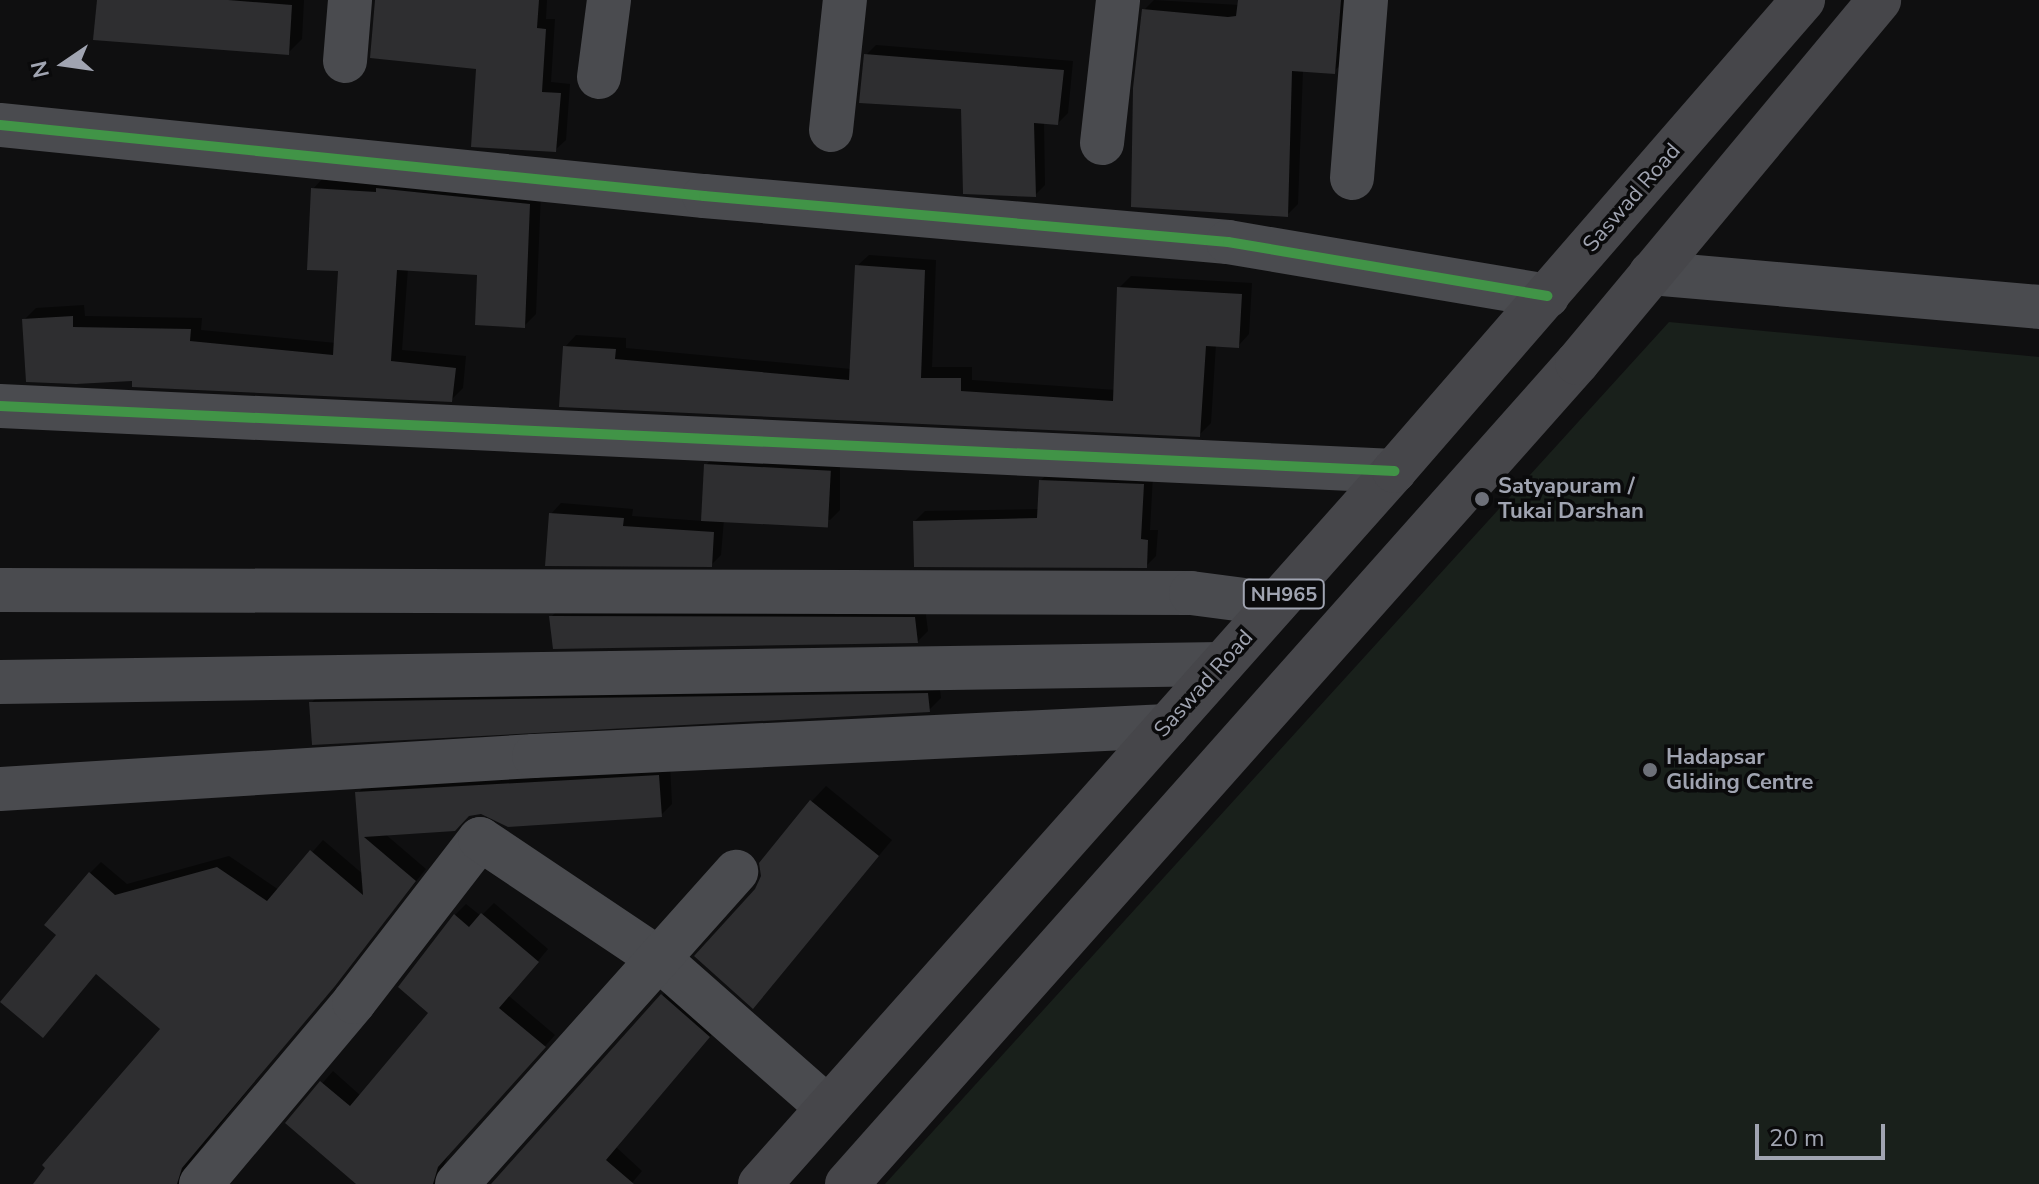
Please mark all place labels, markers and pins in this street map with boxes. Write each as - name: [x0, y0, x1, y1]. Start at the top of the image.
- place label: Satyapuram / Tukai Darshan: [1498, 473, 1644, 524]
- marker: Satyapuram / Tukai Darshan: [1473, 490, 1491, 508]
- place label: Hadapsar Gliding Centre: [1666, 744, 1814, 796]
- marker: Hadapsar Gliding Centre: [1641, 761, 1659, 779]

